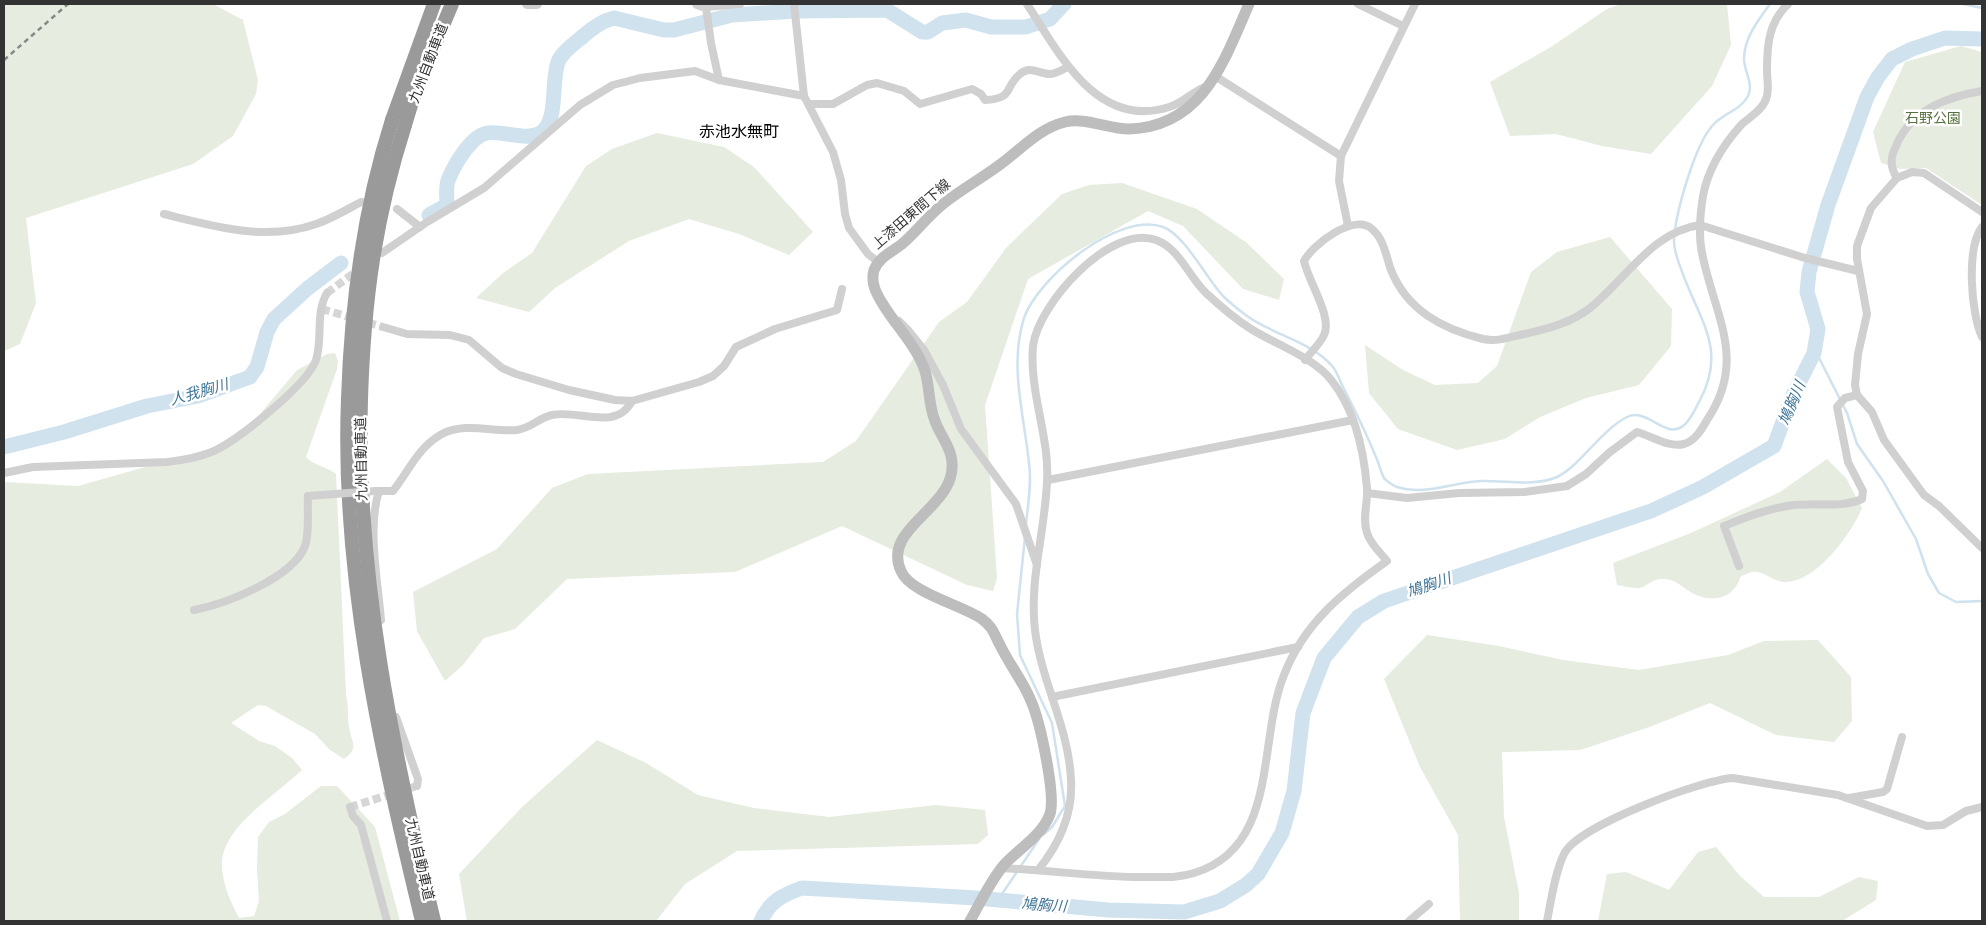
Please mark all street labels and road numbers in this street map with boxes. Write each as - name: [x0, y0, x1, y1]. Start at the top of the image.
- street label: 九州自動車道: [404, 20, 452, 106]
- street label: 上漆田東間下線: [867, 174, 955, 254]
- street label: 九州自動車道: [350, 417, 372, 501]
- street label: 九州自動車道: [401, 816, 439, 902]

